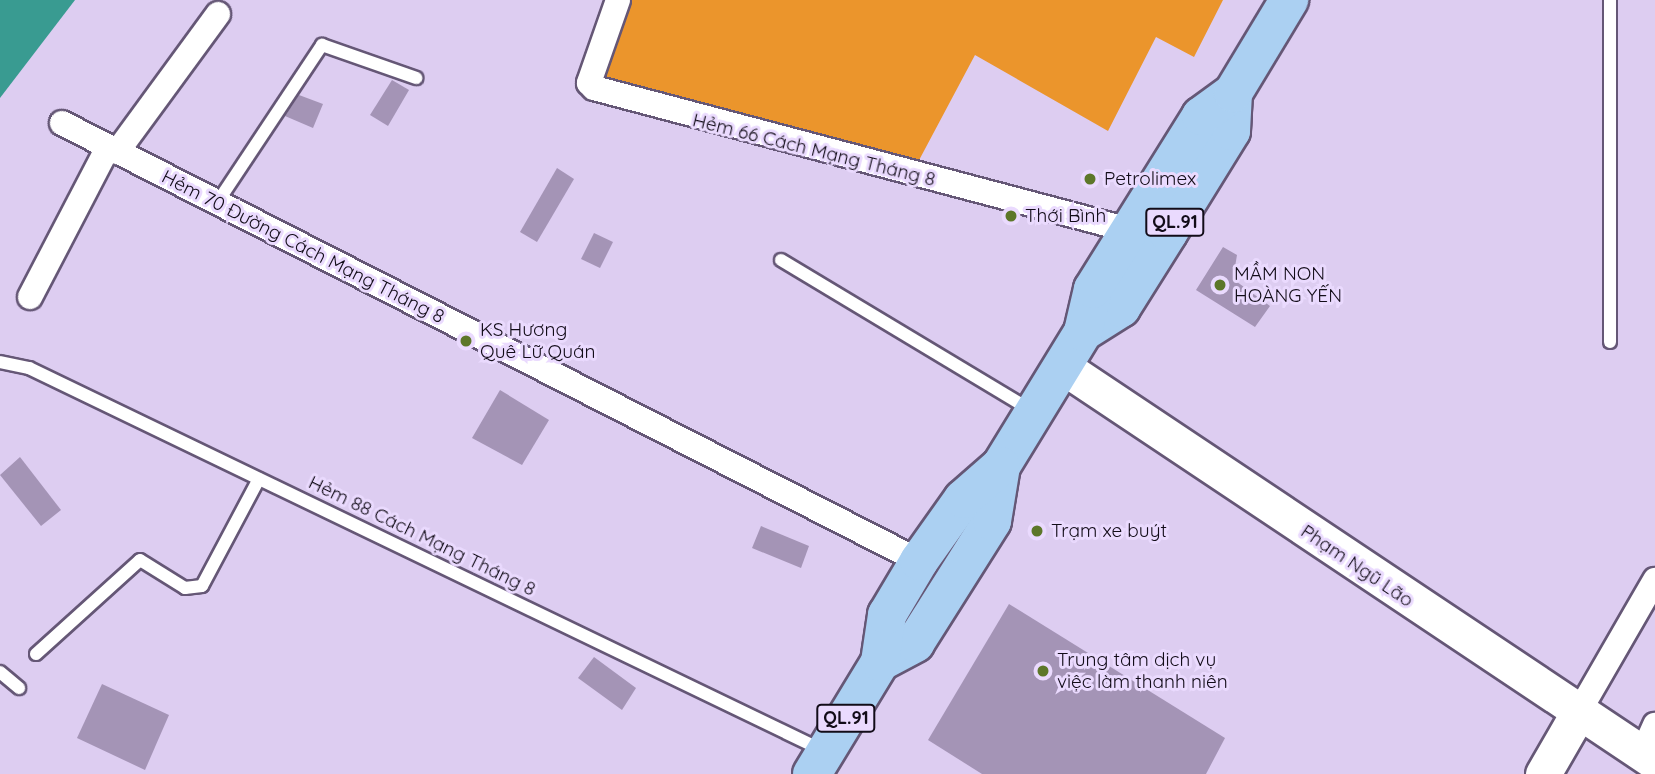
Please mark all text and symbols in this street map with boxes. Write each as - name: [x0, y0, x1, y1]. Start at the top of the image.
- street label: Hẻm 66 Cách Mạng Tháng 8: [690, 109, 938, 191]
- street label: Hẻm 70 Đường Cách Mạng Tháng 8: [158, 166, 448, 328]
- place label: Petrolimex: [1104, 168, 1196, 190]
- marker: Petrolimex: [1082, 171, 1098, 187]
- place label: Thới Bình: [1025, 205, 1106, 227]
- marker: Thới Bình: [1003, 208, 1019, 224]
- road number: QL.91: [1145, 208, 1205, 236]
- place label: MẦM NON HOÀNG YẾN: [1234, 263, 1342, 307]
- marker: MẦM NON HOÀNG YẾN: [1212, 277, 1228, 293]
- place label: KS Hương Quê Lữ Quán: [480, 319, 596, 363]
- marker: KS Hương Quê Lữ Quán: [458, 333, 474, 349]
- street label: Hẻm 88 Cách Mạng Tháng 8: [305, 471, 539, 601]
- place label: Trạm xe buýt: [1051, 520, 1167, 542]
- street label: Phạm Ngũ Lão: [1296, 520, 1418, 612]
- marker: Trạm xe buýt: [1029, 523, 1045, 539]
- place label: Trung tâm dịch vụ việc làm thanh niên: [1057, 649, 1228, 693]
- marker: Trung tâm dịch vụ việc làm thanh niên: [1035, 663, 1051, 679]
- road number: QL.91: [816, 704, 876, 732]

